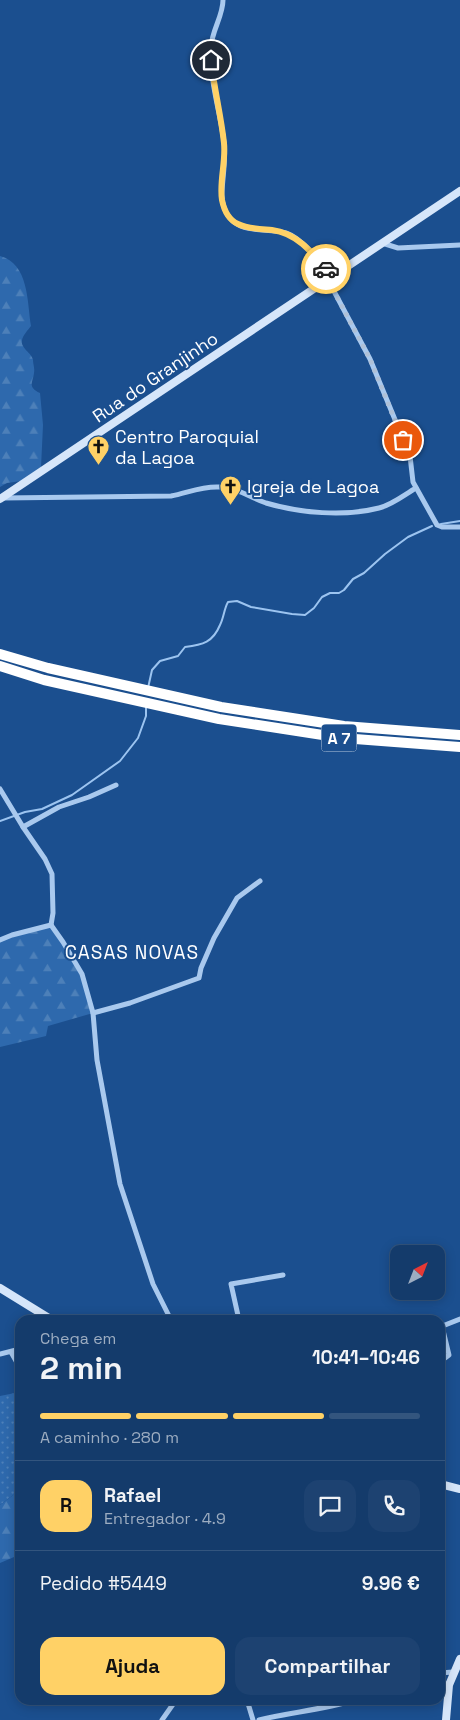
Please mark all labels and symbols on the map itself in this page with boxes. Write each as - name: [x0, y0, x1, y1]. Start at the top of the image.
- pin: [190, 39, 232, 81]
- courier: [301, 244, 351, 294]
- street label: Rua do Granjinho: [88, 327, 222, 427]
- pin: [382, 419, 424, 461]
- place label: Centro Paroquial da Lagoa: [115, 425, 259, 469]
- church icon: Centro Paroquial da Lagoa: [87, 434, 111, 465]
- church icon: Igreja de Lagoa: [219, 474, 243, 505]
- place label: Igreja de Lagoa: [247, 475, 379, 498]
- road number: A 7: [322, 724, 356, 751]
- district label: CASAS NOVAS: [65, 940, 199, 965]
- north arrow: [390, 1245, 445, 1300]

